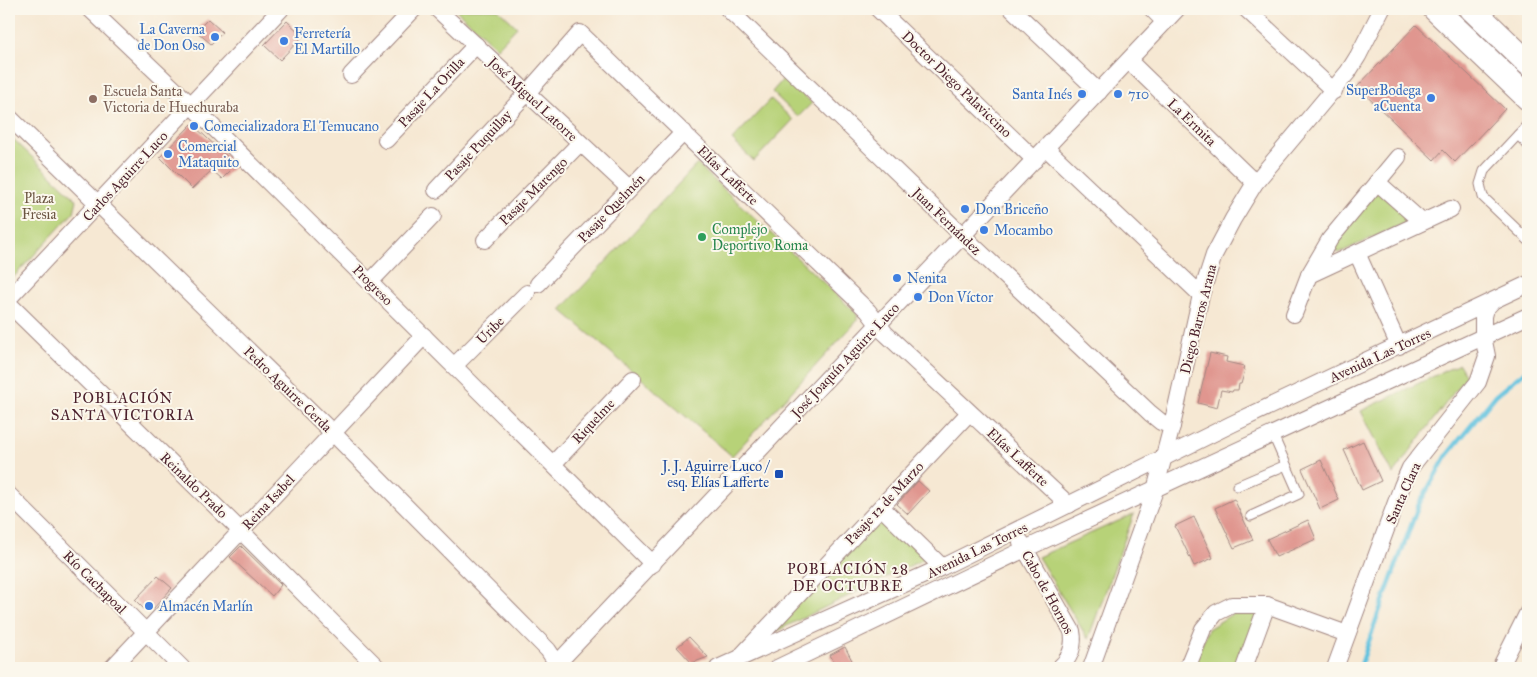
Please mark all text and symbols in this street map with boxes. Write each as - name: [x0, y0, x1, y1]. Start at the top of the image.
- place label: La Caverna de Don Oso: [137, 21, 205, 54]
- place label: Ferretería El Martillo: [294, 25, 360, 58]
- street label: Doctor Diego Palaviccino: [898, 28, 1015, 141]
- marker: La Caverna de Don Oso: [209, 31, 221, 43]
- marker: Ferretería El Martillo: [278, 35, 290, 47]
- street label: José Miguel Latorre: [482, 52, 581, 146]
- street label: Pasaje La Orilla: [395, 54, 468, 131]
- place label: SuperBodega aCuenta: [1346, 82, 1421, 115]
- place label: Escuela Santa Victoria de Huechuraba: [102, 83, 239, 116]
- place label: Santa Inés: [1012, 86, 1072, 103]
- place label: 710: [1128, 86, 1149, 103]
- marker: Santa Inés: [1076, 88, 1088, 100]
- marker: 710: [1112, 88, 1124, 100]
- marker: SuperBodega aCuenta: [1425, 92, 1437, 104]
- marker: Escuela Santa Victoria de Huechuraba: [87, 93, 99, 105]
- street label: La Ermita: [1164, 95, 1220, 150]
- street label: Pasaje Puquillay: [441, 106, 516, 185]
- place label: Comecializadora El Temucano: [204, 118, 379, 135]
- marker: Comecializadora El Temucano: [188, 120, 200, 132]
- street label: Carlos Aguirre Luco: [79, 128, 172, 225]
- place label: Comercial Mataquito: [178, 138, 239, 172]
- street label: Elías Lafferte: [694, 142, 762, 209]
- marker: Comercial Mataquito: [162, 148, 174, 160]
- street label: Pasaje Marengo: [496, 154, 571, 229]
- street label: Pasaje Quelmén: [574, 170, 649, 246]
- street label: Juan Fernández: [906, 183, 985, 260]
- park label: Plaza Fresia: [22, 190, 56, 223]
- place label: Don Briceño: [975, 201, 1049, 218]
- marker: Don Briceño: [959, 203, 971, 215]
- place label: Complejo Deportivo Roma: [712, 221, 808, 254]
- place label: Mocambo: [994, 222, 1053, 239]
- marker: Mocambo: [978, 224, 990, 236]
- marker: Complejo Deportivo Roma: [696, 231, 708, 243]
- street label: Progreso: [349, 262, 396, 309]
- street label: Diego Barros Arana: [1177, 262, 1220, 376]
- place label: Nenita: [907, 270, 947, 287]
- marker: Nenita: [891, 272, 903, 284]
- place label: Don Víctor: [928, 289, 994, 306]
- marker: Don Víctor: [912, 291, 924, 303]
- street label: José Joaquín Aguirre Luco: [786, 299, 904, 424]
- street label: Uribe: [473, 313, 508, 348]
- street label: Avenida Las Torres: [1326, 325, 1434, 387]
- street label: Pedro Aguirre Cerda: [240, 343, 335, 436]
- district label: POBLACIÓN SANTA VICTORIA: [51, 388, 195, 424]
- street label: Riquelme: [568, 395, 619, 448]
- street label: Elías Lafferte: [983, 424, 1052, 490]
- street label: Reinaldo Prado: [156, 449, 231, 522]
- place label: J. J. Aguirre Luco / esq. Elías Lafferte: [660, 458, 770, 492]
- street label: Pasaje 12 de Marzo: [841, 458, 927, 548]
- street label: Santa Clara: [1382, 460, 1425, 527]
- marker: J. J. Aguirre Luco / esq. Elías Lafferte: [773, 468, 785, 480]
- street label: Reina Isabel: [239, 471, 298, 533]
- street label: Avenida Las Torres: [923, 519, 1030, 583]
- street label: Río Cachapoal: [59, 547, 130, 618]
- street label: Cabo de Hornos: [1018, 548, 1077, 637]
- district label: POBLACIÓN 28 DE OCTUBRE: [787, 559, 909, 595]
- place label: Almacén Marlín: [158, 598, 253, 615]
- marker: Almacén Marlín: [143, 600, 155, 612]

